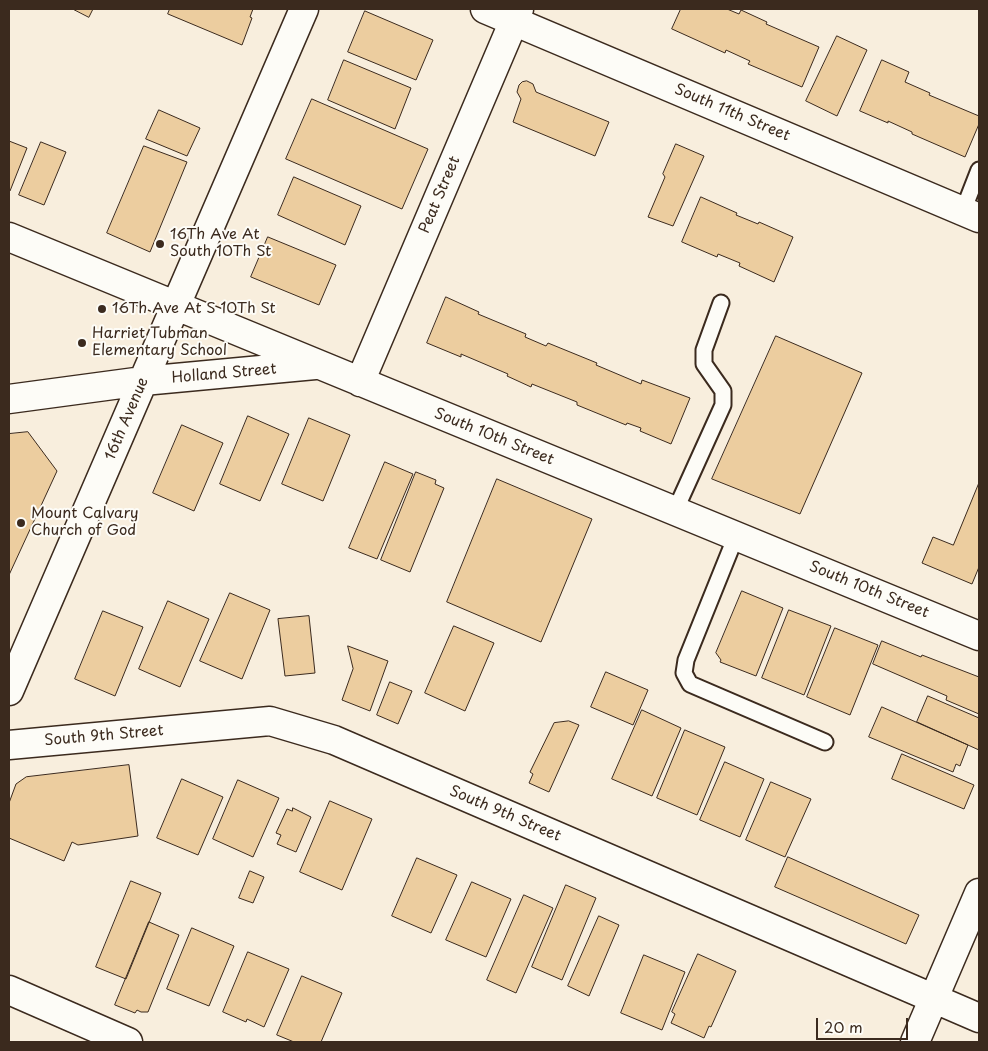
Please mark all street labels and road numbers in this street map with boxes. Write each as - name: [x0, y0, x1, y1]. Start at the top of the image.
- street label: South 11th Street: [672, 81, 792, 145]
- street label: Peat Street: [416, 154, 464, 236]
- street label: Holland Street: [171, 360, 277, 388]
- street label: 16th Avenue: [101, 375, 153, 463]
- street label: South 10th Street: [432, 405, 556, 469]
- street label: South 10th Street: [807, 558, 931, 622]
- street label: South 9th Street: [44, 722, 164, 750]
- street label: South 9th Street: [447, 782, 563, 846]

